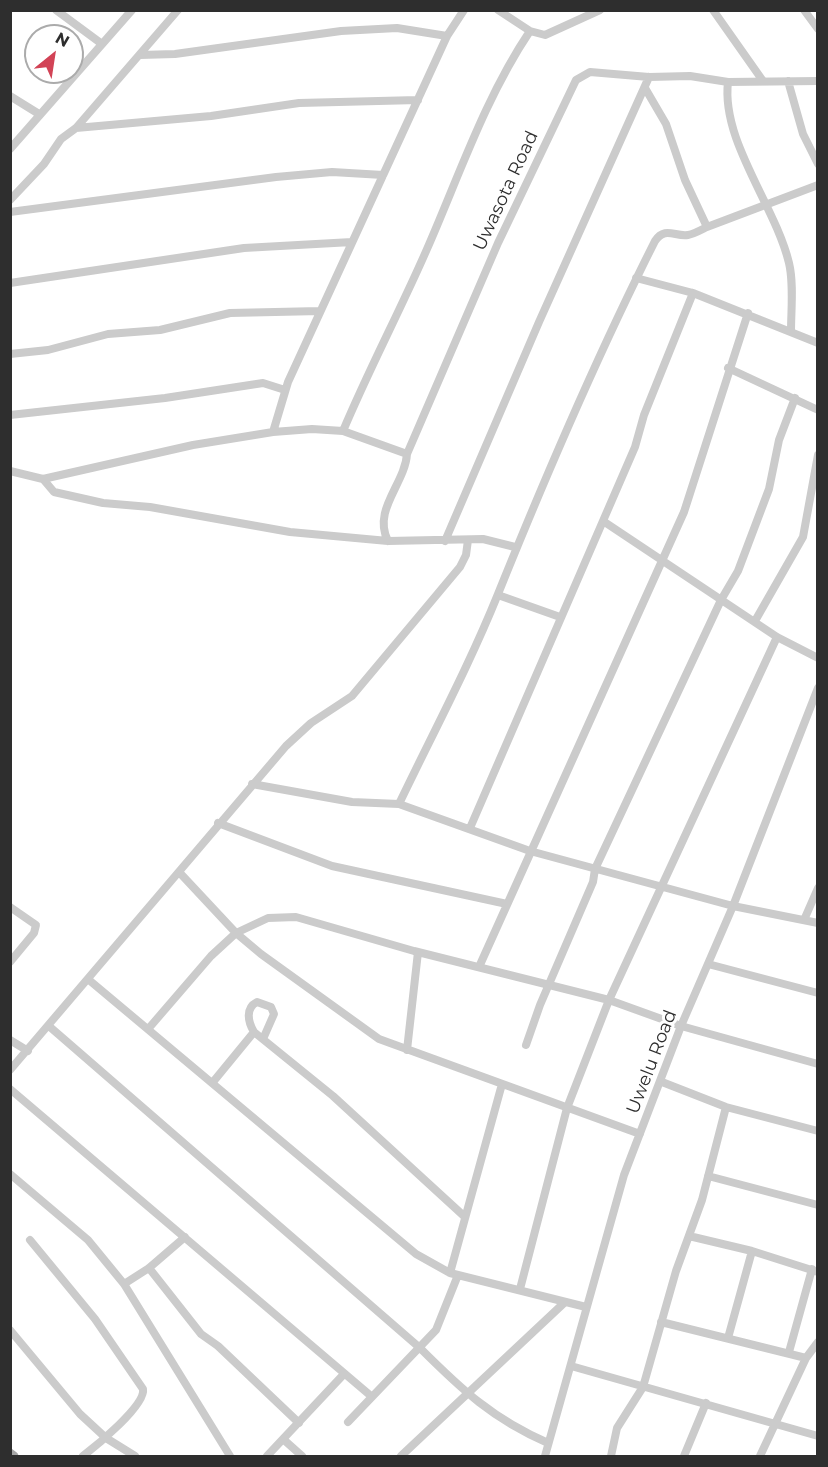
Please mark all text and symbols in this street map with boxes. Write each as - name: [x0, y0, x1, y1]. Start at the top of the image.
- north arrow: [24, 24, 84, 84]
- text: N: [52, 28, 73, 51]
- street label: Uwasota Road: [469, 128, 543, 254]
- street label: Uwelu Road: [622, 1007, 682, 1117]

